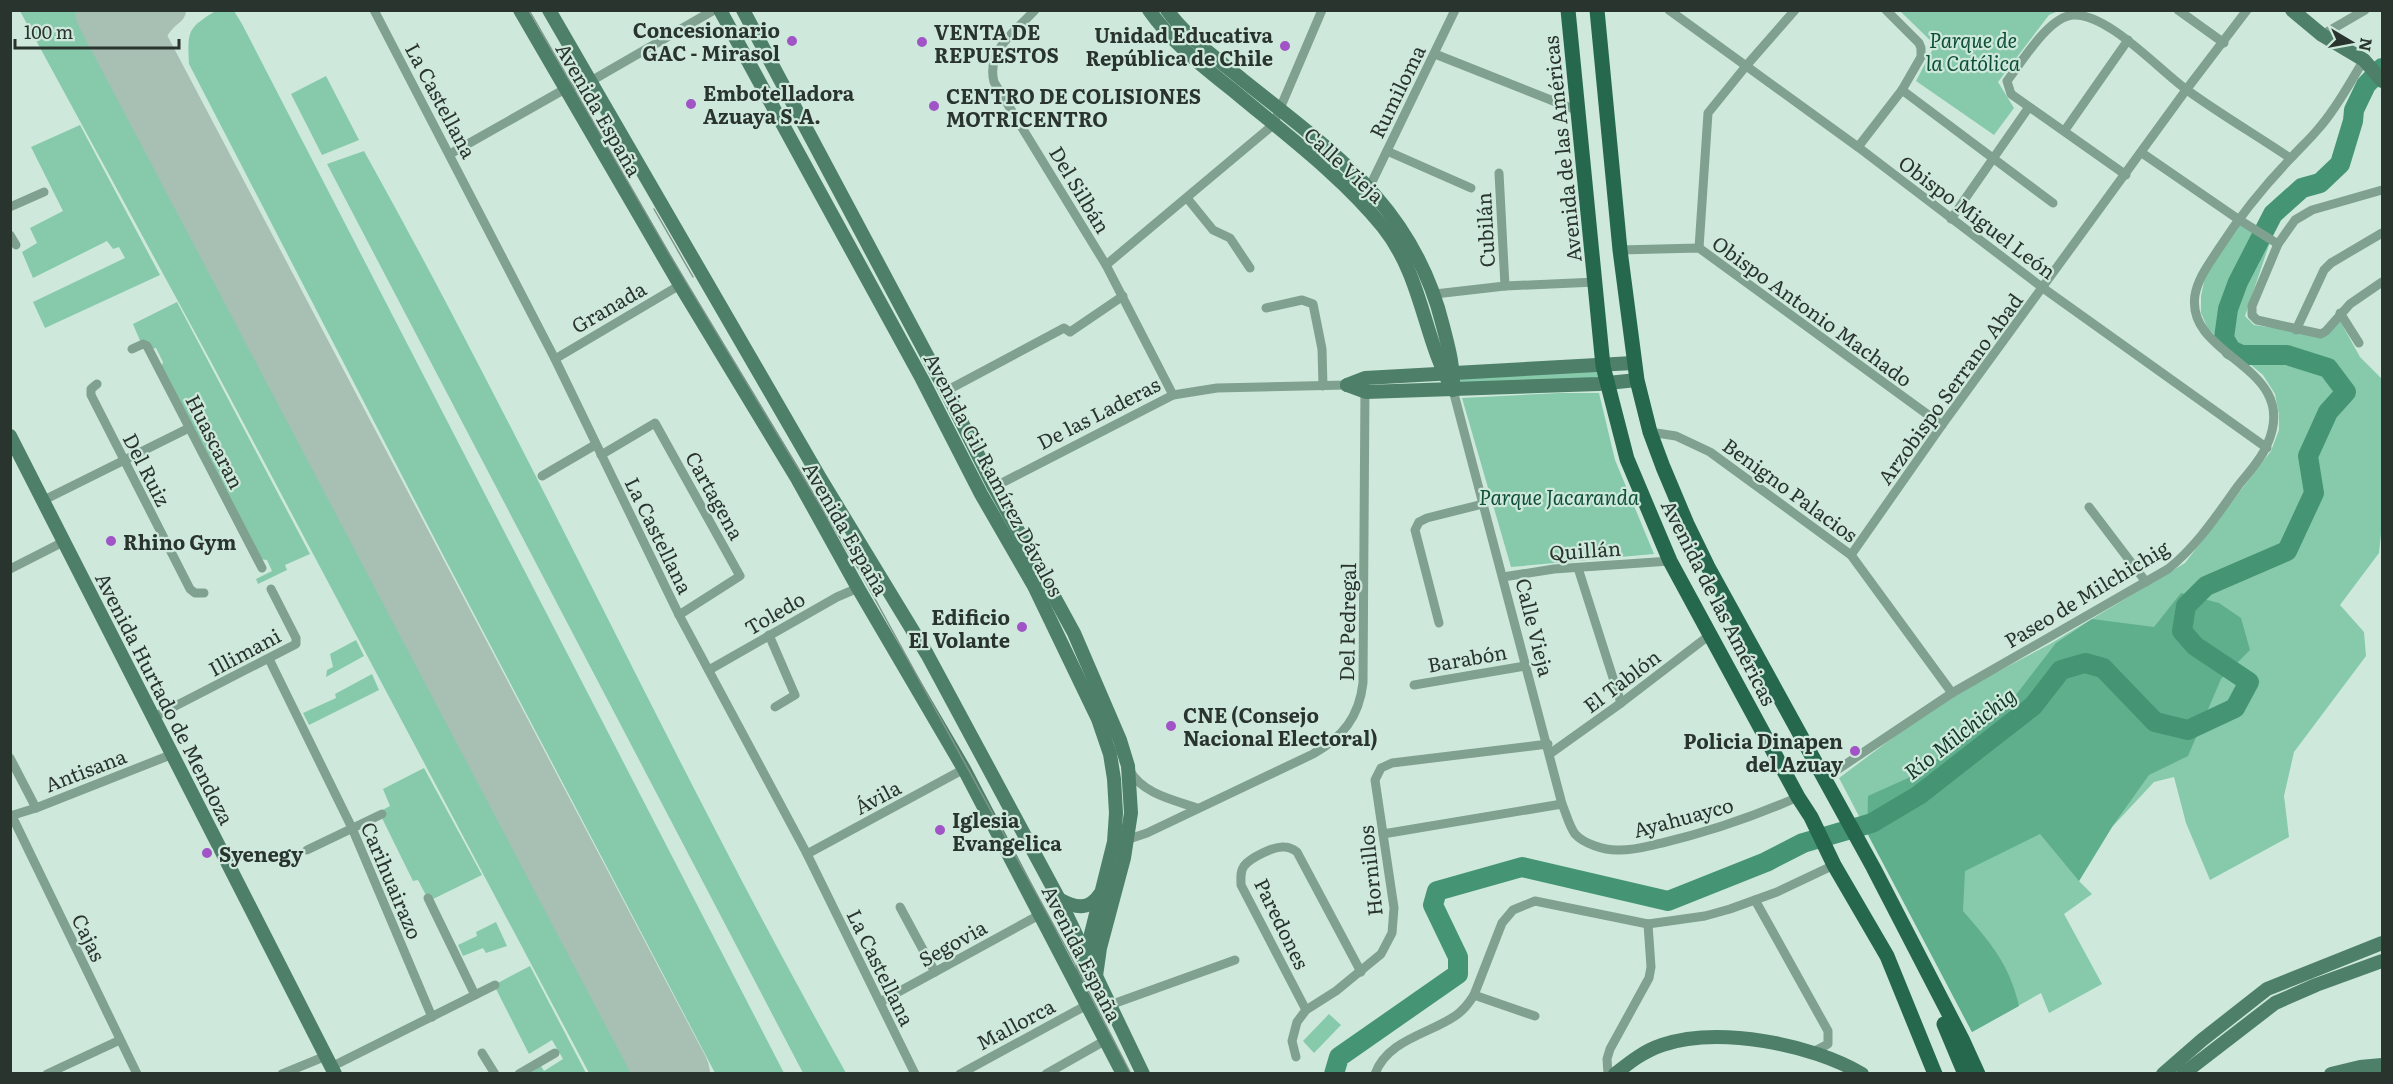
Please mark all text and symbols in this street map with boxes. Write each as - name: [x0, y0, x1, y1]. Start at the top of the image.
- scale bar: [15, 12, 178, 50]
- north arrow: [2321, 12, 2381, 72]
- place label: Concesionario GAC - Mirasol: [633, 14, 780, 67]
- place label: VENTA DE REPUESTOS: [934, 16, 1059, 69]
- text: 100 m: [24, 18, 73, 45]
- place label: Unidad Educativa República de Chile: [1085, 19, 1273, 72]
- park label: Parque de la Católica: [1926, 24, 2021, 77]
- marker: Concesionario GAC - Mirasol: [785, 34, 799, 48]
- street label: Avenida de las Américas: [1534, 34, 1588, 264]
- marker: VENTA DE REPUESTOS: [915, 35, 929, 49]
- text: N: [2354, 36, 2380, 53]
- street label: La Castellana: [399, 37, 485, 163]
- street label: Avenida España: [549, 37, 651, 182]
- marker: Unidad Educativa República de Chile: [1278, 39, 1292, 53]
- street label: Rumiloma: [1360, 39, 1432, 143]
- place label: Embotelladora Azuaya S.A.: [703, 77, 855, 130]
- place label: CENTRO DE COLISIONES MOTRICENTRO: [946, 80, 1201, 133]
- marker: Embotelladora Azuaya S.A.: [684, 97, 698, 111]
- marker: CENTRO DE COLISIONES MOTRICENTRO: [927, 99, 941, 113]
- street label: Calle Vieja: [1298, 119, 1392, 209]
- street label: Del Silbán: [1043, 140, 1119, 238]
- street label: Obispo Miguel León: [1893, 147, 2063, 285]
- street label: Cubilán: [1467, 192, 1501, 268]
- street label: Obispo Antonio Machado: [1707, 227, 1919, 393]
- street label: Granada: [565, 272, 651, 339]
- street label: Arzobispo Serrano Abad: [1869, 286, 2029, 490]
- street label: Avenida Gil Ramírez Dávalos: [918, 347, 1072, 601]
- street label: De las Laderas: [1031, 368, 1165, 456]
- street label: Huascaran: [179, 389, 253, 493]
- street label: Del Ruiz: [117, 427, 179, 511]
- street label: Benigno Palacios: [1717, 430, 1865, 548]
- street label: Cartagena: [679, 445, 753, 545]
- street label: Avenida España: [796, 456, 898, 601]
- street label: La Castellana: [619, 471, 701, 599]
- park label: Parque Jacaranda: [1479, 481, 1640, 511]
- street label: Avenida de las Américas: [1655, 494, 1785, 710]
- place label: Rhino Gym: [123, 526, 236, 556]
- street label: Paseo de Milchichig: [1998, 531, 2175, 654]
- street label: Quillán: [1548, 532, 1622, 566]
- marker: Rhino Gym: [104, 534, 118, 548]
- street label: Del Pedregal: [1330, 562, 1362, 682]
- street label: Avenida Hurtado de Mendoza: [89, 567, 243, 830]
- street label: Calle Vieja: [1509, 575, 1563, 680]
- street label: Toledo: [738, 583, 810, 641]
- place label: Edificio El Volante: [908, 601, 1010, 654]
- street label: Illimani: [202, 619, 286, 683]
- marker: Edificio El Volante: [1015, 620, 1029, 634]
- street label: Barabón: [1425, 635, 1509, 679]
- street label: El Tablón: [1576, 641, 1666, 719]
- water label: Río Milchichig: [1896, 678, 2022, 786]
- place label: CNE (Consejo Nacional Electoral): [1183, 699, 1378, 752]
- marker: CNE (Consejo Nacional Electoral): [1164, 719, 1178, 733]
- place label: Policia Dinapen del Azuay: [1683, 725, 1844, 778]
- street label: Antisana: [40, 740, 130, 798]
- marker: Policia Dinapen del Azuay: [1848, 744, 1862, 758]
- street label: Ávila: [848, 771, 906, 821]
- street label: Ayahuayco: [1630, 788, 1736, 844]
- place label: Iglesia Evangelica: [952, 804, 1062, 857]
- street label: Carihuairazo: [355, 817, 431, 943]
- marker: Iglesia Evangelica: [933, 823, 947, 837]
- street label: Hornillos: [1349, 824, 1389, 918]
- place label: Syenegy: [219, 838, 304, 868]
- marker: Syenegy: [200, 846, 214, 860]
- street label: Paredones: [1248, 872, 1318, 974]
- street label: Avenida España: [1036, 879, 1131, 1027]
- street label: La Castellana: [841, 903, 923, 1031]
- street label: Cajas: [66, 908, 114, 966]
- street label: Segovia: [912, 911, 992, 973]
- street label: Mallorca: [970, 990, 1060, 1056]

